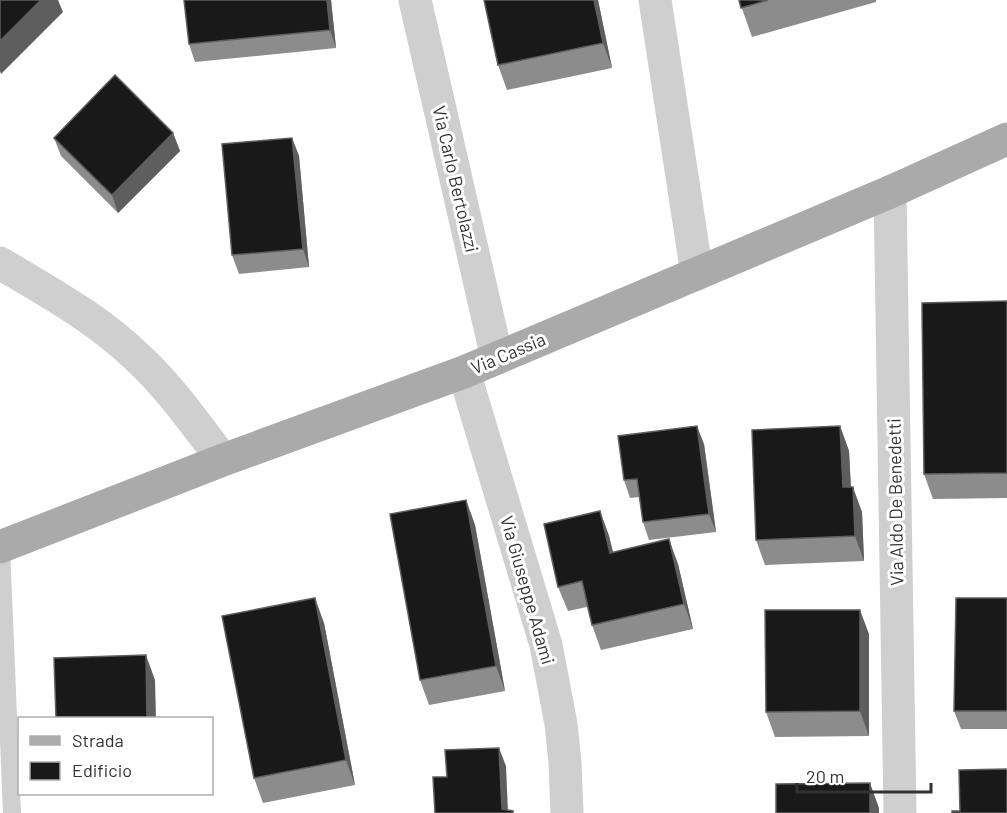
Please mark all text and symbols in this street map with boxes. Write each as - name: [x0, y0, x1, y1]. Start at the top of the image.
- street label: Via Carlo Bertolazzi: [428, 104, 484, 254]
- street label: Via Cassia: [467, 327, 549, 379]
- street label: Via Aldo De Benedetti: [883, 418, 907, 586]
- street label: Via Giuseppe Adami: [496, 513, 560, 667]
- legend: [18, 717, 213, 795]
- text: Strada: [72, 729, 124, 751]
- scale bar: [797, 756, 930, 794]
- text: Edificio: [72, 759, 132, 781]
- text: 20 m: [806, 765, 844, 787]

